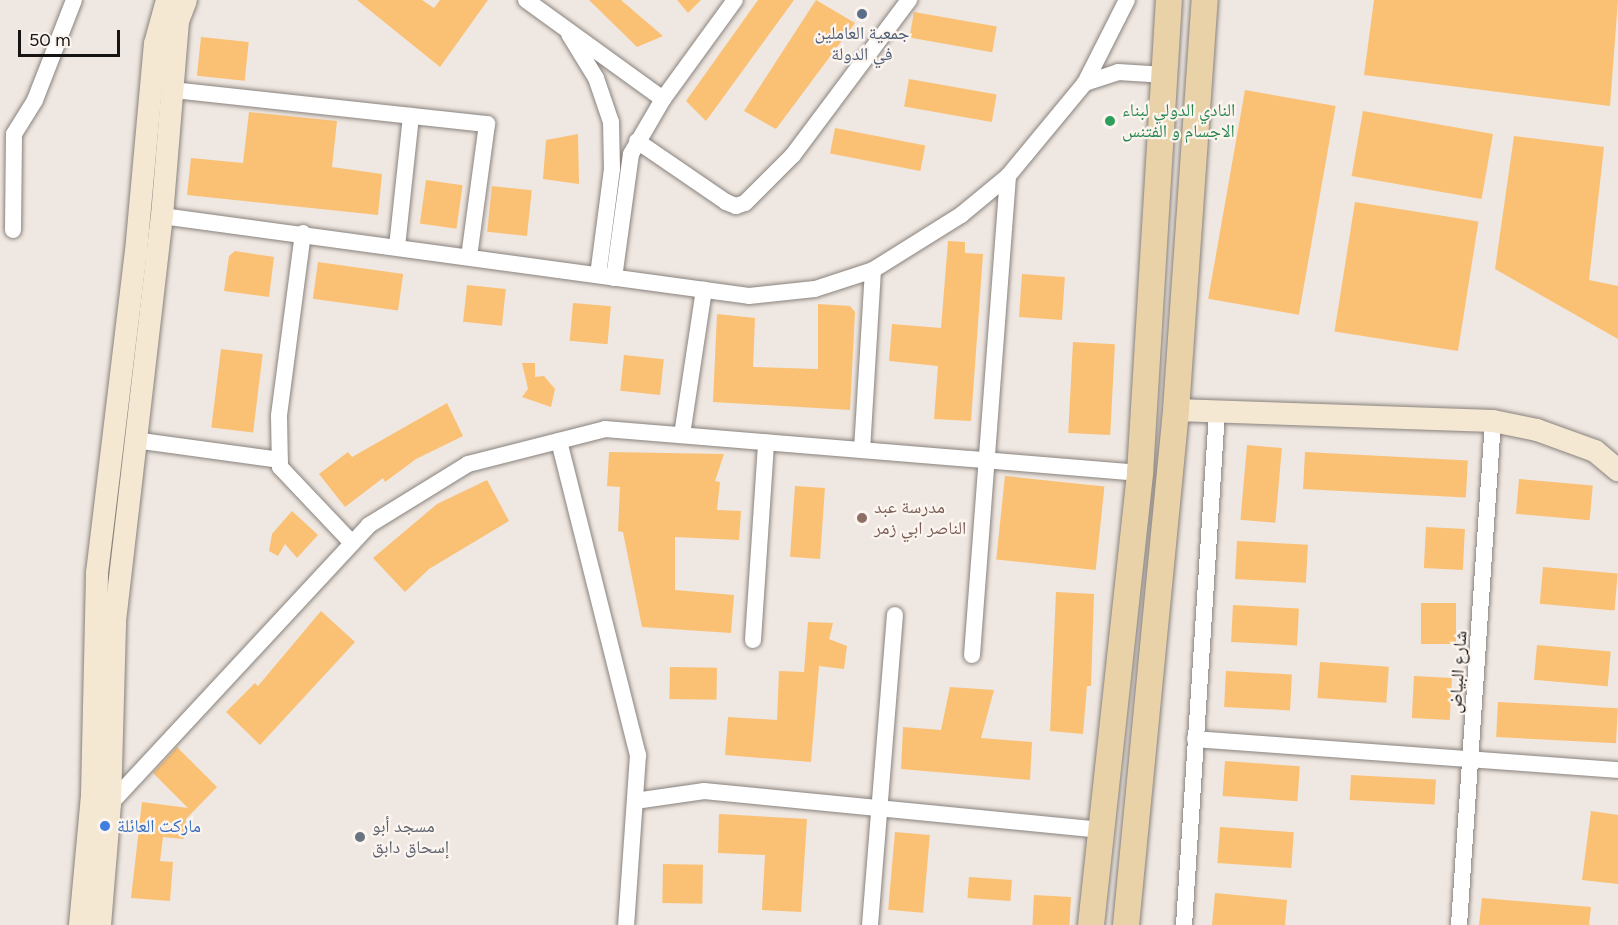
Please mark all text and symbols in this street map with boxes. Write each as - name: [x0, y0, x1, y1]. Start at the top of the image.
- marker: جمعية العاملين في الدولة: [855, 7, 869, 21]
- scale bar: [21, 18, 123, 56]
- place label: جمعية العاملين في الدولة: [814, 23, 910, 66]
- text: 50 m: [29, 29, 71, 51]
- place label: النادي الدولي لبناء الاجسام و الفتنس: [1122, 100, 1235, 142]
- marker: النادي الدولي لبناء الاجسام و الفتنس: [1103, 114, 1117, 128]
- place label: مدرسة عبد الناصر ابي زمر: [874, 497, 966, 540]
- marker: مدرسة عبد الناصر ابي زمر: [855, 511, 869, 525]
- street label: شارع البياض: [1444, 630, 1472, 714]
- place label: ماركت العائلة: [117, 815, 201, 837]
- place label: مسجد أبو إسحاق دابق: [372, 816, 449, 858]
- marker: ماركت العائلة: [98, 819, 112, 833]
- marker: مسجد أبو إسحاق دابق: [353, 830, 367, 844]

